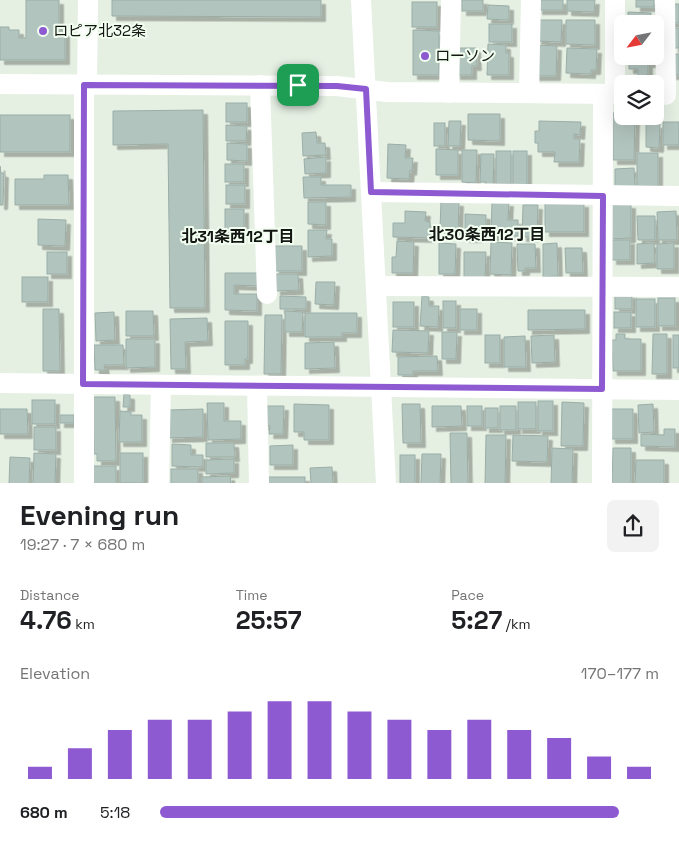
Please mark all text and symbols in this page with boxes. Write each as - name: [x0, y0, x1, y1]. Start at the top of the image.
- north arrow: [614, 15, 664, 65]
- map controls: [614, 15, 664, 125]
- place label: ロピア北32条: [53, 21, 146, 40]
- marker: ロピア北32条: [37, 25, 49, 37]
- place label: ローソン: [435, 46, 495, 65]
- marker: ローソン: [419, 50, 431, 62]
- pin: [277, 64, 319, 106]
- icon: arrive: [284, 71, 312, 99]
- button: layers: [614, 75, 664, 125]
- district label: 北30条西12丁目: [429, 224, 545, 245]
- district label: 北31条西12丁目: [181, 226, 295, 247]
- text: Evening run: [20, 497, 179, 533]
- button: share: [607, 500, 659, 552]
- text: 19:27 · 7 × 680 m: [20, 534, 145, 555]
- text: Distance: [20, 586, 80, 604]
- text: Time: [236, 586, 268, 604]
- text: Pace: [451, 586, 484, 604]
- text: 4.76: [20, 604, 72, 636]
- text: 25:57: [236, 604, 302, 636]
- text: 5:27: [451, 604, 502, 636]
- text: km: [72, 615, 95, 633]
- text: /km: [502, 615, 531, 633]
- text: Elevation: [20, 663, 90, 684]
- text: 170–177 m: [581, 663, 659, 684]
- text: 680 m: [20, 802, 68, 823]
- text: 5:18: [100, 802, 130, 823]

